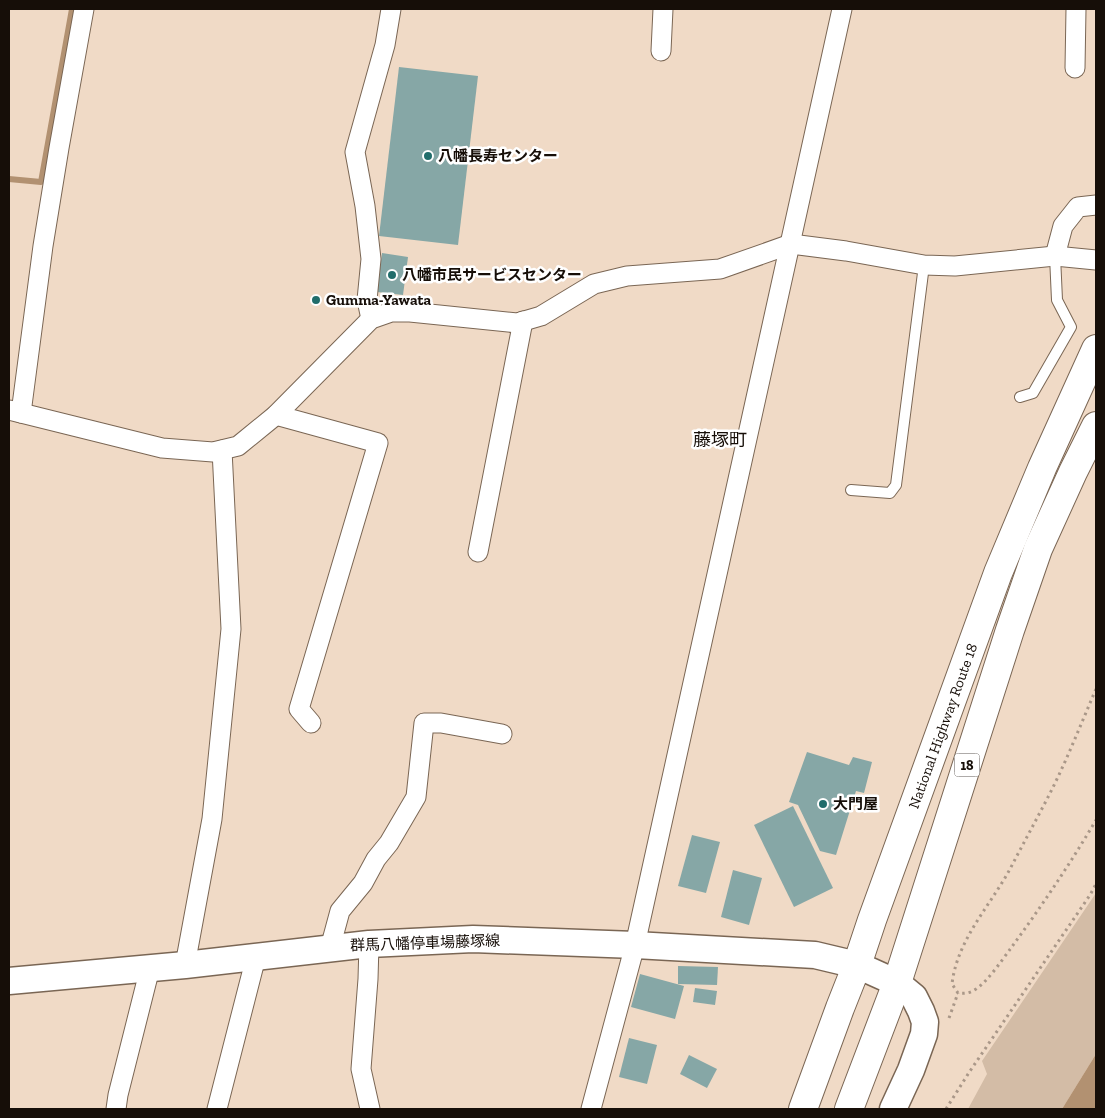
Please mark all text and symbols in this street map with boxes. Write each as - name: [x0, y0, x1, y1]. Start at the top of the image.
- place label: 八幡長寿センター: [438, 147, 558, 165]
- marker: 八幡長寿センター: [422, 150, 434, 162]
- place label: 八幡市民サービスセンター: [402, 266, 582, 284]
- marker: 八幡市民サービスセンター: [386, 269, 398, 281]
- place label: Gumma-Yawata: [326, 291, 431, 309]
- marker: Gumma-Yawata: [310, 294, 322, 306]
- district label: 藤塚町: [693, 429, 747, 451]
- street label: National Highway Route 18: [905, 641, 981, 811]
- road number: 18: [954, 754, 980, 776]
- place label: 大門屋: [833, 795, 878, 813]
- marker: 大門屋: [817, 798, 829, 810]
- street label: 群馬八幡停車場藤塚線: [350, 931, 500, 955]

